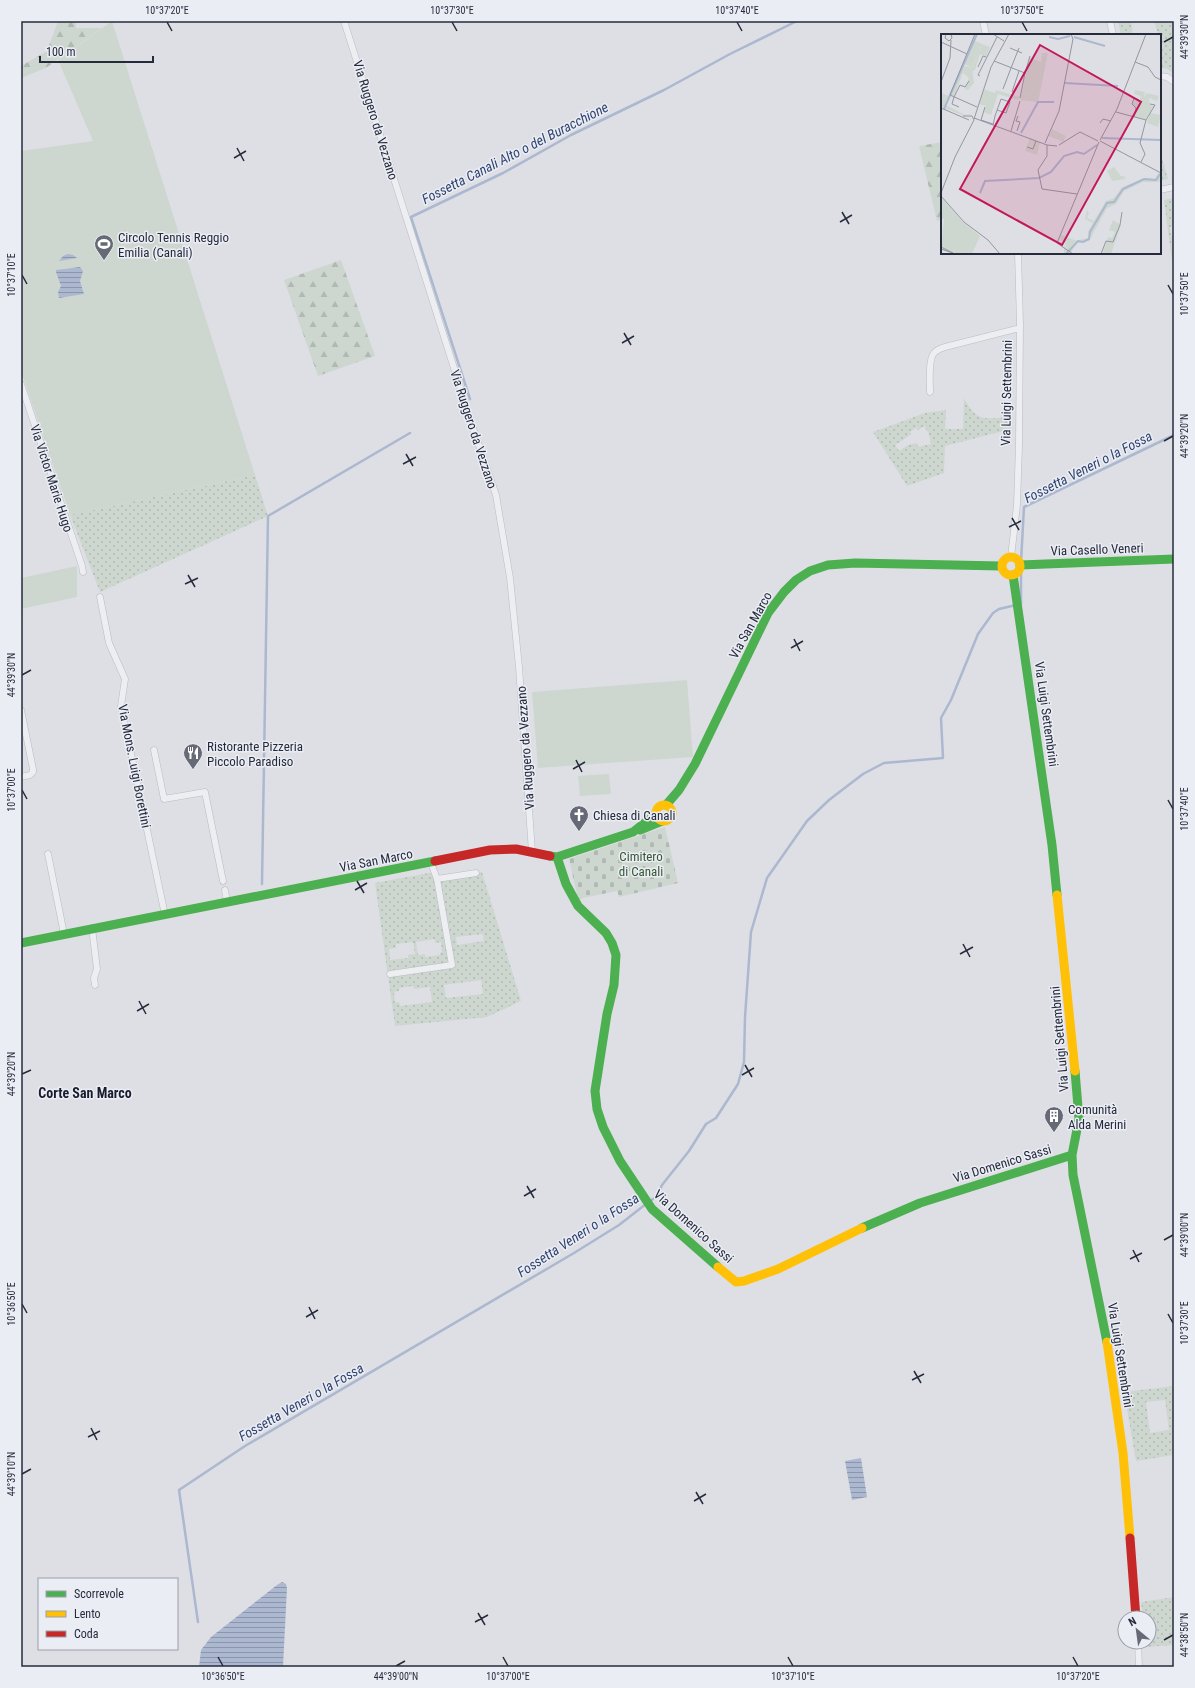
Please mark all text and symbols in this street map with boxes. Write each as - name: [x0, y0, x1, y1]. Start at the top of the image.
- text: 10°37'20"E: [145, 5, 189, 16]
- text: 10°37'30"E: [430, 5, 474, 16]
- text: 10°37'40"E: [715, 5, 759, 16]
- text: 10°37'50"E: [1000, 5, 1044, 16]
- text: 44°39'30"N: [1179, 15, 1190, 59]
- inset map: [941, 34, 1161, 254]
- scale bar: [40, 38, 153, 64]
- text: 100 m: [46, 45, 76, 59]
- street label: Via Ruggero da Vezzano: [350, 59, 401, 182]
- water label: Fossetta Canali Alto o del Buracchione: [419, 99, 611, 207]
- place label: Circolo Tennis Reggio Emilia (Canali): [118, 230, 229, 260]
- sports icon: Circolo Tennis Reggio Emilia (Canali): [93, 233, 115, 261]
- text: 10°37'10"E: [6, 253, 17, 297]
- text: 10°37'50"E: [1179, 272, 1190, 316]
- street label: Via Luigi Settembrini: [998, 340, 1015, 446]
- street label: Via Ruggero da Vezzano: [447, 368, 500, 491]
- text: 44°39'20"N: [1179, 414, 1190, 458]
- street label: Via Victor Marie Hugo: [27, 422, 76, 534]
- water label: Fossetta Veneri o la Fossa: [1021, 428, 1155, 506]
- street label: Via Casello Veneri: [1050, 540, 1144, 559]
- street label: Via San Marco: [726, 589, 775, 661]
- text: 44°39'30"N: [6, 653, 17, 697]
- street label: Via Luigi Settembrini: [1032, 661, 1061, 768]
- street label: Via Ruggero da Vezzano: [514, 686, 537, 810]
- street label: Via Mons. Luigi Borettini: [115, 703, 154, 829]
- place label: Ristorante Pizzeria Piccolo Paradiso: [207, 739, 303, 769]
- restaurant icon: Ristorante Pizzeria Piccolo Paradiso: [182, 742, 204, 770]
- text: 10°37'00"E: [6, 768, 17, 812]
- text: 10°37'40"E: [1179, 787, 1190, 831]
- church icon: Chiesa di Canali: [568, 804, 590, 832]
- place label: Chiesa di Canali: [593, 808, 675, 823]
- street label: Via San Marco: [338, 846, 414, 875]
- park label: Cimitero di Canali: [619, 849, 663, 879]
- street label: Via Luigi Settembrini: [1047, 985, 1072, 1092]
- text: 44°39'20"N: [6, 1052, 17, 1096]
- district label: Corte San Marco: [38, 1085, 132, 1101]
- place label: Comunità Alda Merini: [1068, 1102, 1126, 1132]
- building icon: Comunità Alda Merini: [1043, 1105, 1065, 1133]
- street label: Via Domenico Sassi: [951, 1141, 1053, 1186]
- street label: Via Domenico Sassi: [651, 1187, 737, 1266]
- water label: Fossetta Veneri o la Fossa: [514, 1190, 642, 1280]
- text: 44°39'00"N: [1179, 1213, 1190, 1257]
- text: 10°36'50"E: [6, 1282, 17, 1326]
- text: 10°37'30"E: [1179, 1301, 1190, 1345]
- street label: Via Luigi Settembrini: [1105, 1302, 1136, 1409]
- water label: Fossetta Veneri o la Fossa: [236, 1360, 366, 1444]
- text: 44°39'10"N: [6, 1452, 17, 1496]
- legend: [38, 1578, 178, 1650]
- text: Scorrevole: [74, 1587, 124, 1601]
- text: Lento: [74, 1607, 101, 1621]
- north arrow: [1117, 1610, 1157, 1650]
- text: 44°38'50"N: [1179, 1613, 1190, 1657]
- text: N: [1126, 1614, 1139, 1629]
- text: Coda: [74, 1627, 99, 1641]
- text: 10°36'50"E: [201, 1671, 245, 1682]
- text: 44°39'00"N: [374, 1671, 418, 1682]
- text: 10°37'00"E: [486, 1671, 530, 1682]
- text: 10°37'10"E: [771, 1671, 815, 1682]
- text: 10°37'20"E: [1056, 1671, 1100, 1682]

